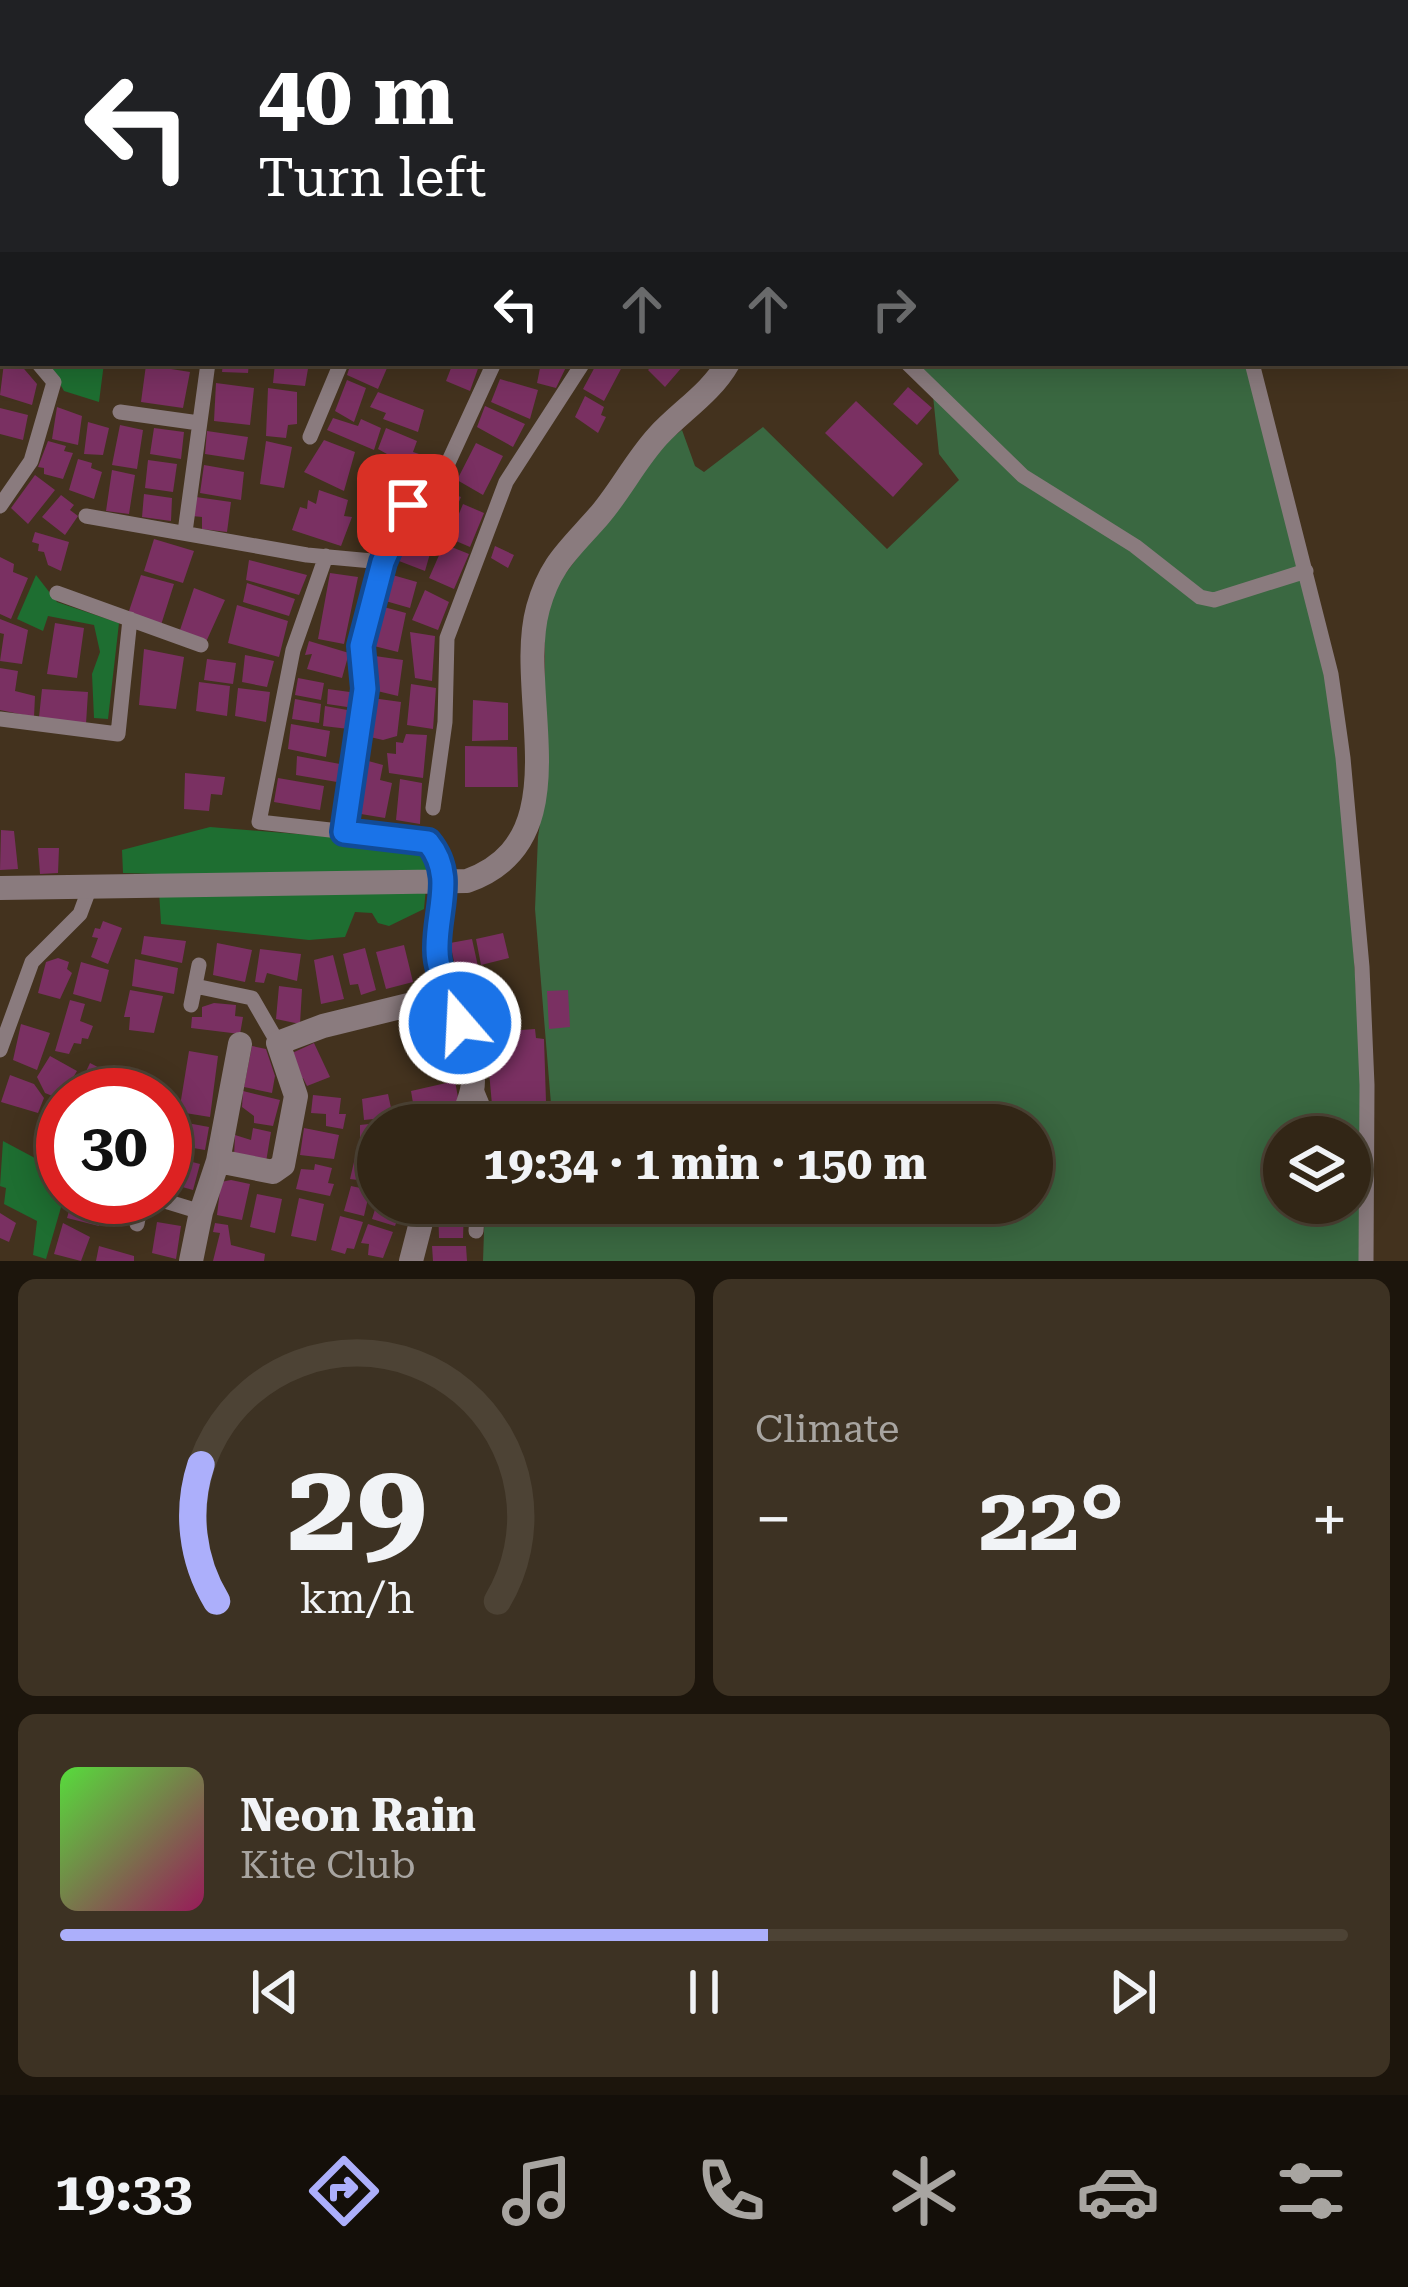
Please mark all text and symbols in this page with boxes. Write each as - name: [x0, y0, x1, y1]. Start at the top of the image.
- text: 40 m: [258, 46, 454, 144]
- icon: left: [60, 48, 216, 204]
- text: Turn left: [258, 146, 486, 209]
- icon: left: [483, 276, 549, 342]
- icon: ahead: [609, 276, 675, 342]
- icon: ahead: [735, 276, 801, 342]
- icon: right: [861, 276, 927, 342]
- pin: [357, 454, 459, 556]
- icon: arrive: [375, 472, 441, 538]
- position arrow: [397, 960, 523, 1086]
- speed limit sign: 30: [36, 1068, 192, 1224]
- map controls: [1263, 1116, 1371, 1224]
- button: layers: [1263, 1116, 1371, 1224]
- text: 19:34 · 1 min · 150 m: [483, 1137, 927, 1190]
- text: Climate: [755, 1406, 899, 1452]
- text: 29: [287, 1434, 426, 1580]
- text: 22°: [979, 1467, 1124, 1572]
- text: −: [755, 1481, 792, 1558]
- text: +: [1311, 1481, 1348, 1558]
- text: km/h: [299, 1572, 414, 1622]
- text: Neon Rain: [240, 1789, 476, 1842]
- text: Kite Club: [240, 1842, 416, 1888]
- icon: previous: [242, 1959, 308, 2025]
- icon: pause: [671, 1959, 737, 2025]
- icon: next: [1100, 1959, 1166, 2025]
- icon: directions: [302, 2149, 386, 2233]
- icon: music: [495, 2149, 579, 2233]
- icon: phone: [689, 2149, 773, 2233]
- icon: climate: [882, 2149, 966, 2233]
- icon: car: [1076, 2149, 1160, 2233]
- icon: filters: [1269, 2149, 1353, 2233]
- text: 19:33: [55, 2160, 193, 2223]

